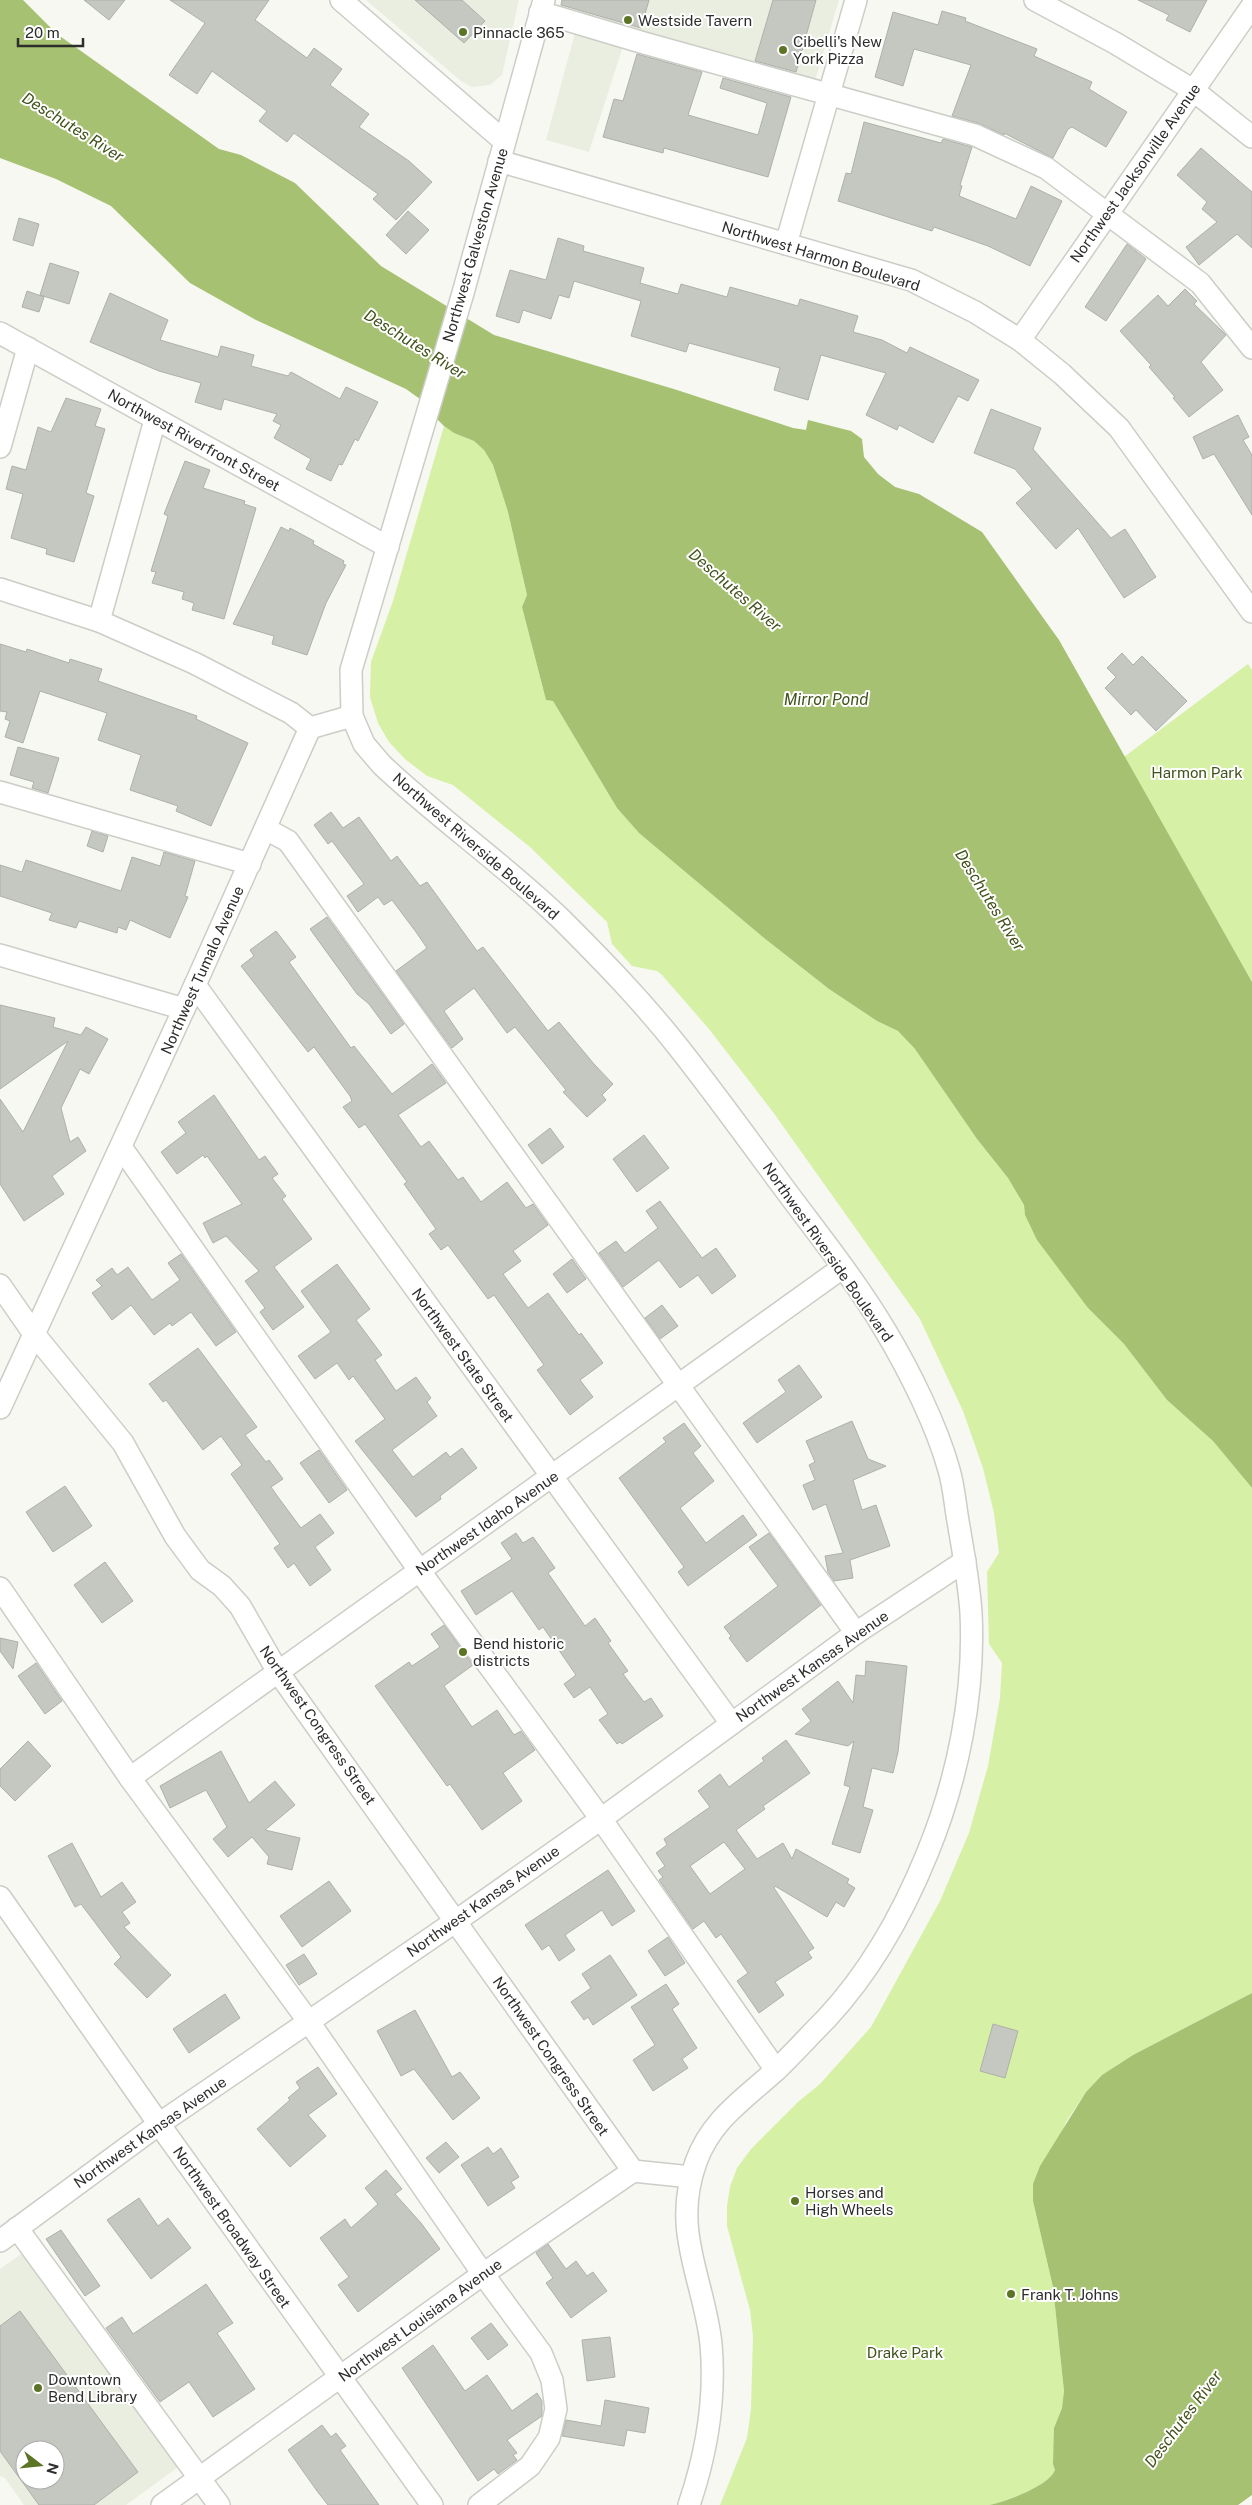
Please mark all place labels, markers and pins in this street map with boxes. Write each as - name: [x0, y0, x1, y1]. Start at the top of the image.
- place label: Westside Tavern: [638, 12, 752, 29]
- marker: Westside Tavern: [622, 14, 634, 26]
- place label: Pinnacle 365: [473, 24, 565, 41]
- marker: Pinnacle 365: [457, 26, 469, 38]
- place label: Cibelli's New York Pizza: [793, 33, 882, 67]
- marker: Cibelli's New York Pizza: [777, 44, 789, 56]
- place label: Bend historic districts: [473, 1635, 564, 1669]
- marker: Bend historic districts: [457, 1646, 469, 1658]
- place label: Horses and High Wheels: [805, 2184, 893, 2218]
- marker: Horses and High Wheels: [789, 2195, 801, 2207]
- place label: Frank T. Johns: [1021, 2286, 1118, 2303]
- marker: Frank T. Johns: [1005, 2288, 1017, 2300]
- place label: Downtown Bend Library: [48, 2371, 137, 2405]
- marker: Downtown Bend Library: [32, 2382, 44, 2394]

